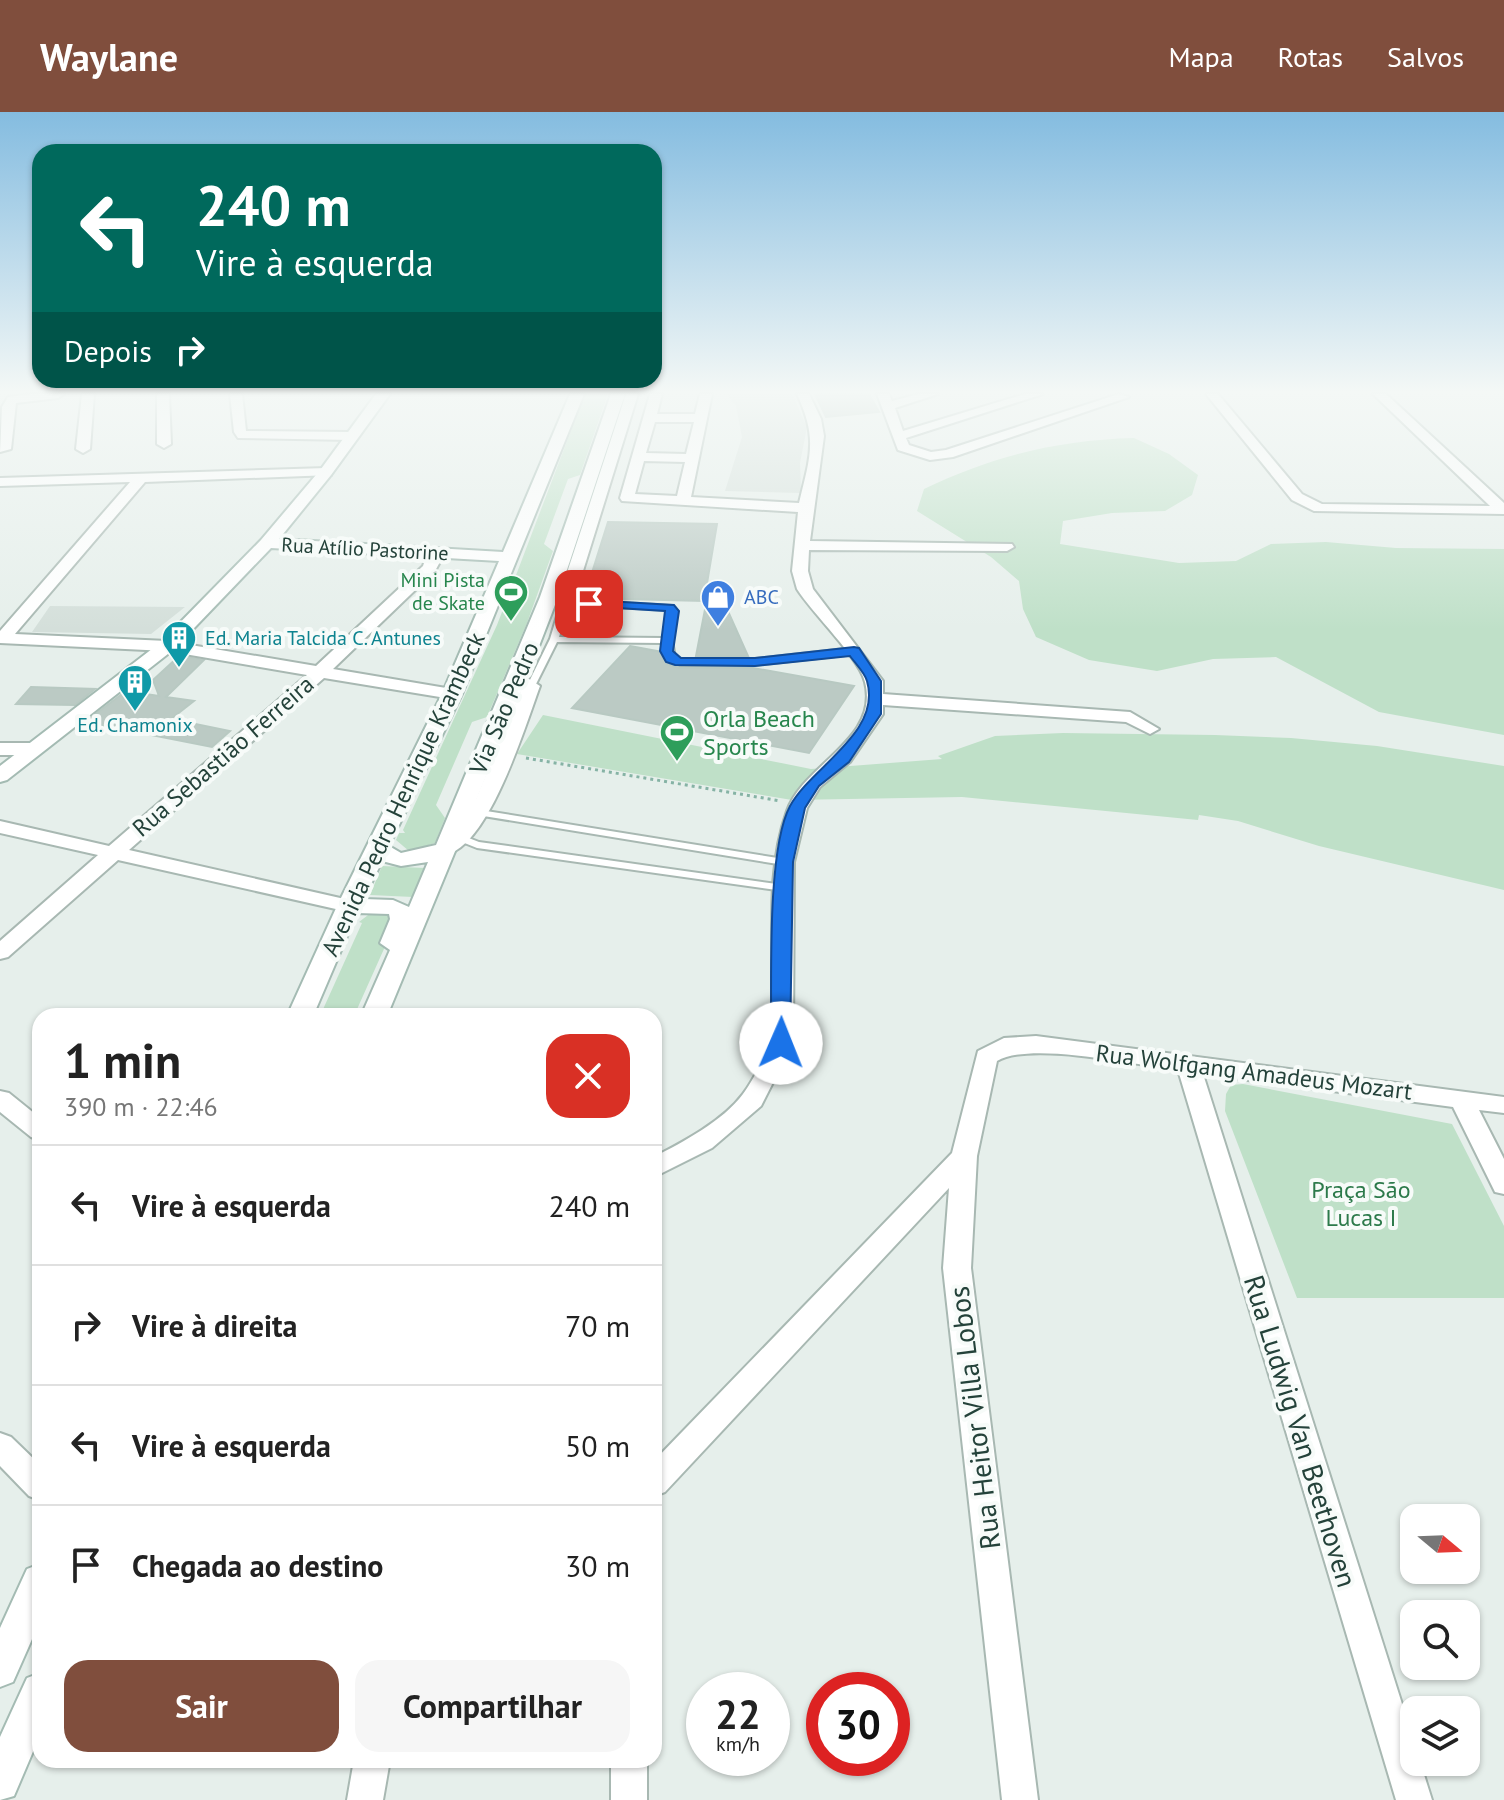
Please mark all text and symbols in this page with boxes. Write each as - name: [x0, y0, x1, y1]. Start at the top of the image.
- text: Waylane: [40, 32, 178, 81]
- text: Mapa: [1169, 38, 1234, 75]
- text: Rotas: [1278, 38, 1343, 75]
- text: Salvos: [1387, 38, 1464, 75]
- text: 240 m: [196, 169, 351, 241]
- icon: left: [64, 176, 168, 280]
- text: Vire à esquerda: [196, 239, 434, 286]
- icon: right: [168, 328, 212, 372]
- text: Depois: [64, 331, 152, 370]
- street label: Rua Atílio Pastorine: [281, 532, 449, 566]
- place label: Mini Pista de Skate: [401, 567, 485, 616]
- pin: [555, 570, 623, 638]
- sports icon: Mini Pista de Skate: [492, 573, 530, 623]
- shop icon: ABC: [699, 578, 737, 628]
- icon: arrive: [567, 582, 611, 626]
- place label: ABC: [744, 584, 779, 610]
- building icon: Ed. Maria Talcida C. Antunes: [160, 619, 198, 669]
- place label: Ed. Maria Talcida C. Antunes: [205, 625, 441, 651]
- street label: Avenida Pedro Henrique Krambeck: [314, 627, 492, 961]
- street label: Via São Pedro: [462, 637, 546, 780]
- building icon: Ed. Chamonix: [116, 663, 154, 713]
- street label: Rua Sebastião Ferreira: [126, 669, 320, 843]
- place label: Orla Beach Sports: [703, 703, 815, 762]
- place label: Ed. Chamonix: [77, 712, 193, 738]
- sports icon: Orla Beach Sports: [658, 713, 696, 763]
- position arrow: [739, 1001, 823, 1085]
- text: 1 min: [64, 1029, 181, 1091]
- button: close: [546, 1034, 630, 1118]
- street label: Rua Wolfgang Amadeus Mozart: [1094, 1037, 1414, 1107]
- text: 390 m · 22:46: [64, 1090, 218, 1123]
- park label: Praça São Lucas I: [1311, 1174, 1411, 1233]
- icon: left: [64, 1183, 108, 1227]
- text: Vire à esquerda: [132, 1186, 331, 1225]
- text: 240 m: [549, 1186, 630, 1225]
- street label: Rua Ludwig Van Beethoven: [1236, 1270, 1366, 1592]
- street label: Rua Heitor Villa Lobos: [940, 1284, 1008, 1552]
- icon: right: [64, 1303, 108, 1347]
- text: Vire à direita: [132, 1306, 297, 1345]
- text: 70 m: [565, 1306, 630, 1345]
- icon: left: [64, 1423, 108, 1467]
- text: Vire à esquerda: [132, 1426, 331, 1465]
- text: 50 m: [565, 1426, 630, 1465]
- north arrow: [1400, 1504, 1480, 1584]
- map controls: [1400, 1504, 1480, 1776]
- icon: arrive: [64, 1543, 108, 1587]
- text: Chegada ao destino: [132, 1546, 383, 1585]
- text: 30 m: [565, 1546, 630, 1585]
- button: search: [1400, 1600, 1480, 1680]
- button: Sair: [64, 1660, 339, 1752]
- button: Compartilhar: [355, 1660, 630, 1752]
- speed limit sign: 30: [806, 1672, 910, 1776]
- text: 22: [715, 1688, 761, 1740]
- button: layers: [1400, 1696, 1480, 1776]
- text: km/h: [716, 1731, 760, 1757]

